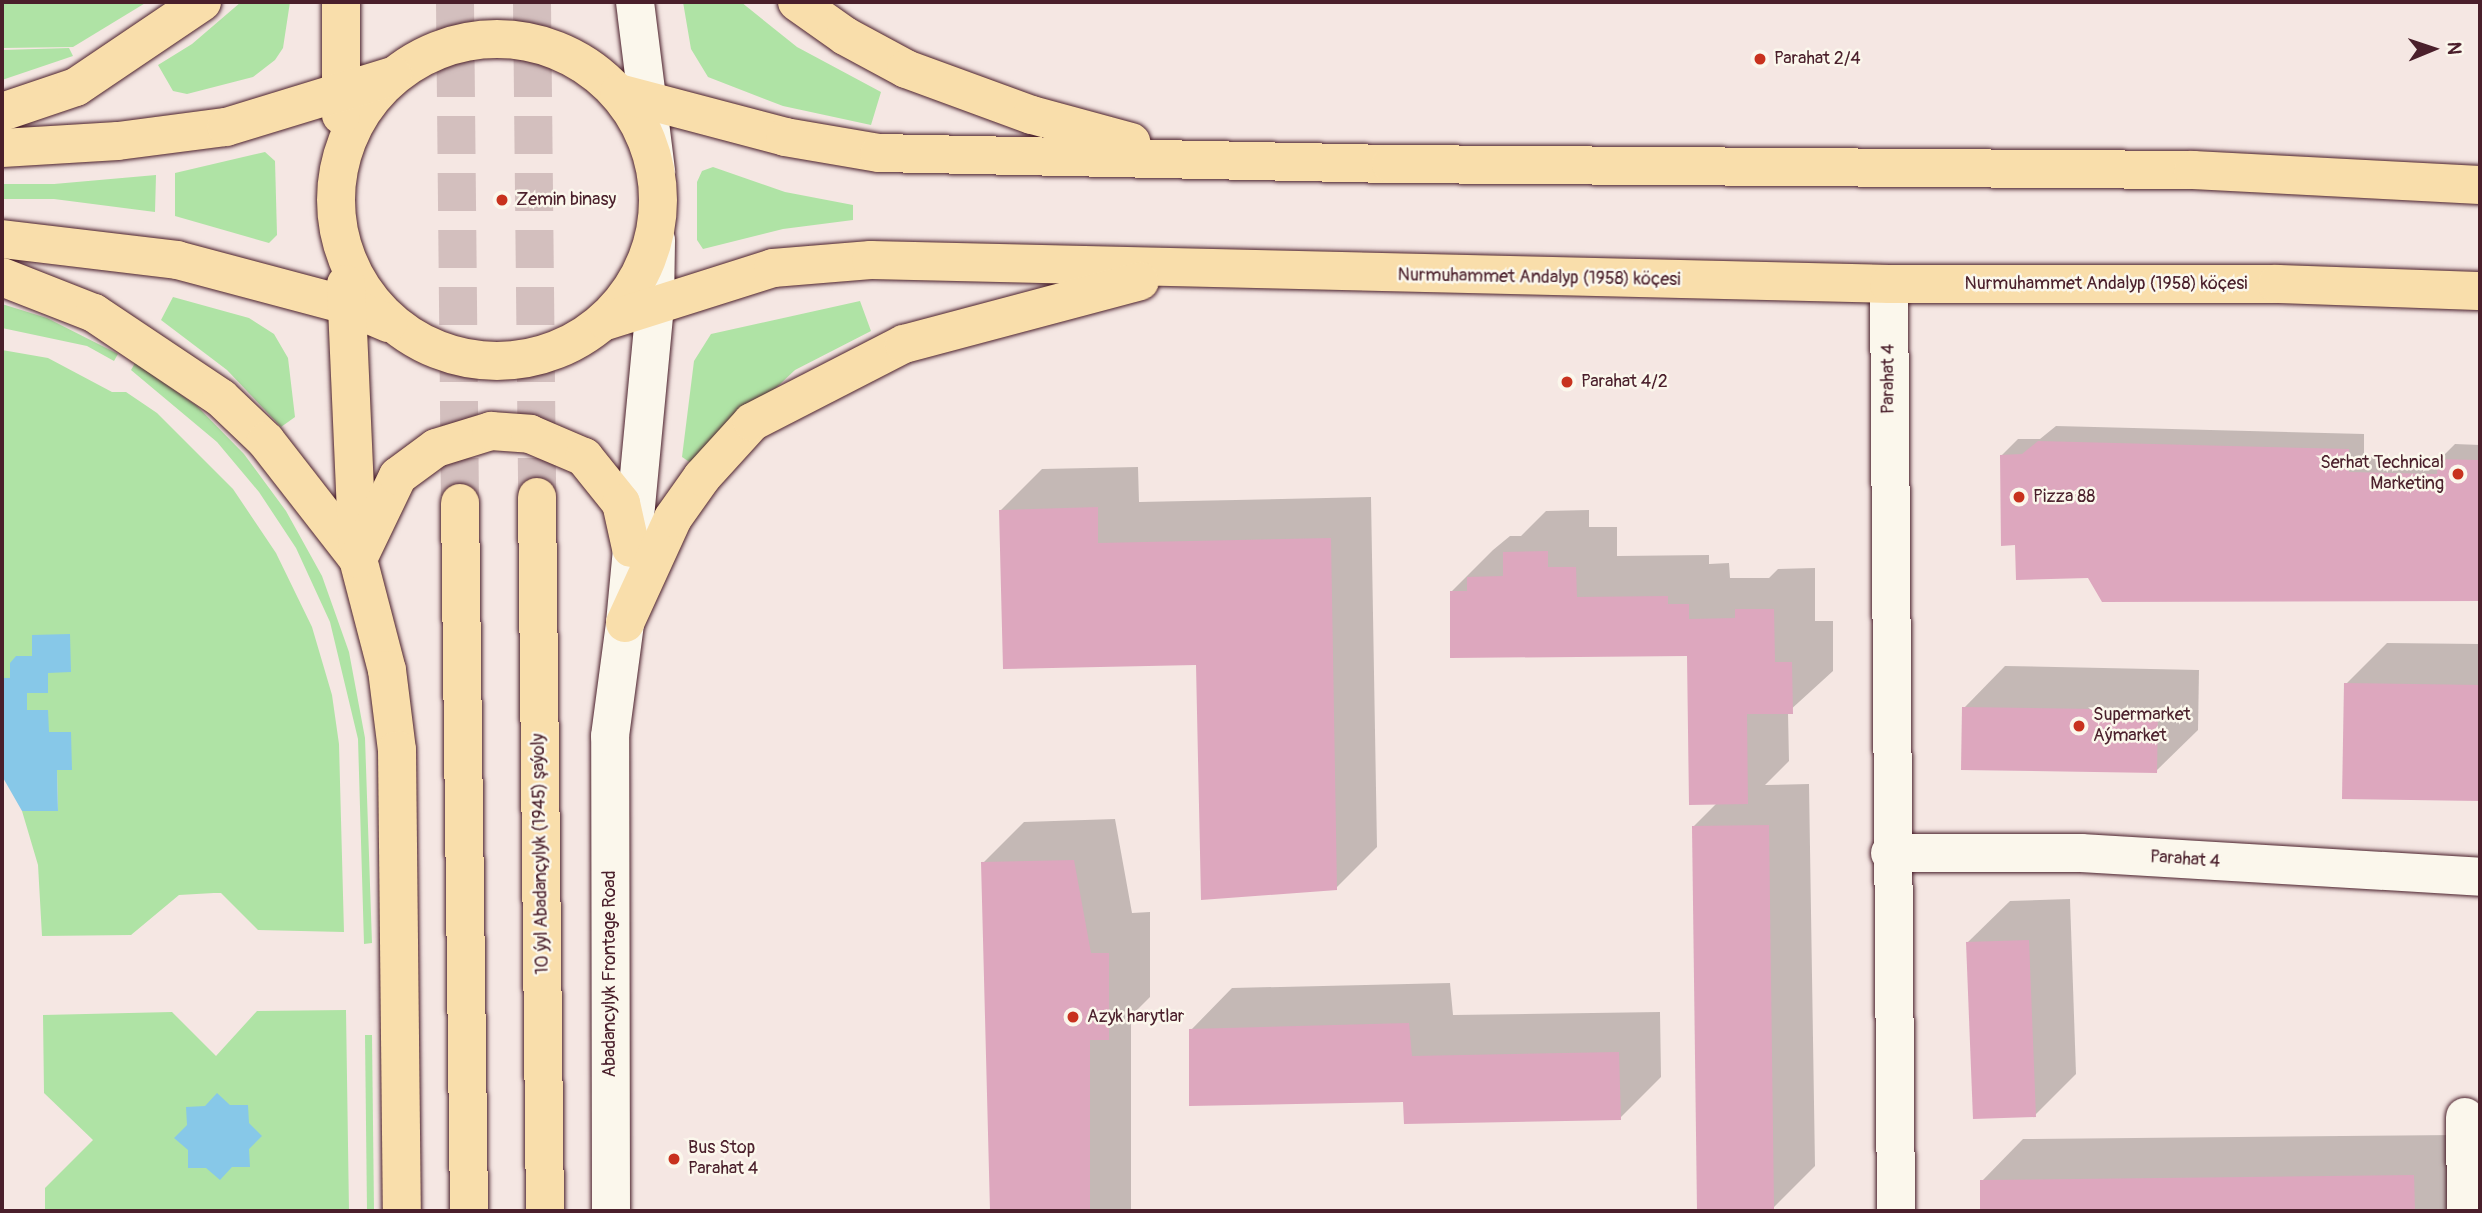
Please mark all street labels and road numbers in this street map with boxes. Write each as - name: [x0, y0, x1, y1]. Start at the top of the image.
- street label: Nurmuhammet Andalyp (1958) köçesi: [1397, 265, 1681, 291]
- street label: Nurmuhammet Andalyp (1958) köçesi: [1965, 273, 2247, 295]
- street label: Parahat 4: [1878, 344, 1900, 414]
- street label: 10 ýyl Abadançylyk (1945) şaýoly: [528, 733, 554, 975]
- street label: Parahat 4: [2149, 847, 2221, 873]
- street label: Abadancylyk Frontage Road: [599, 870, 621, 1078]

